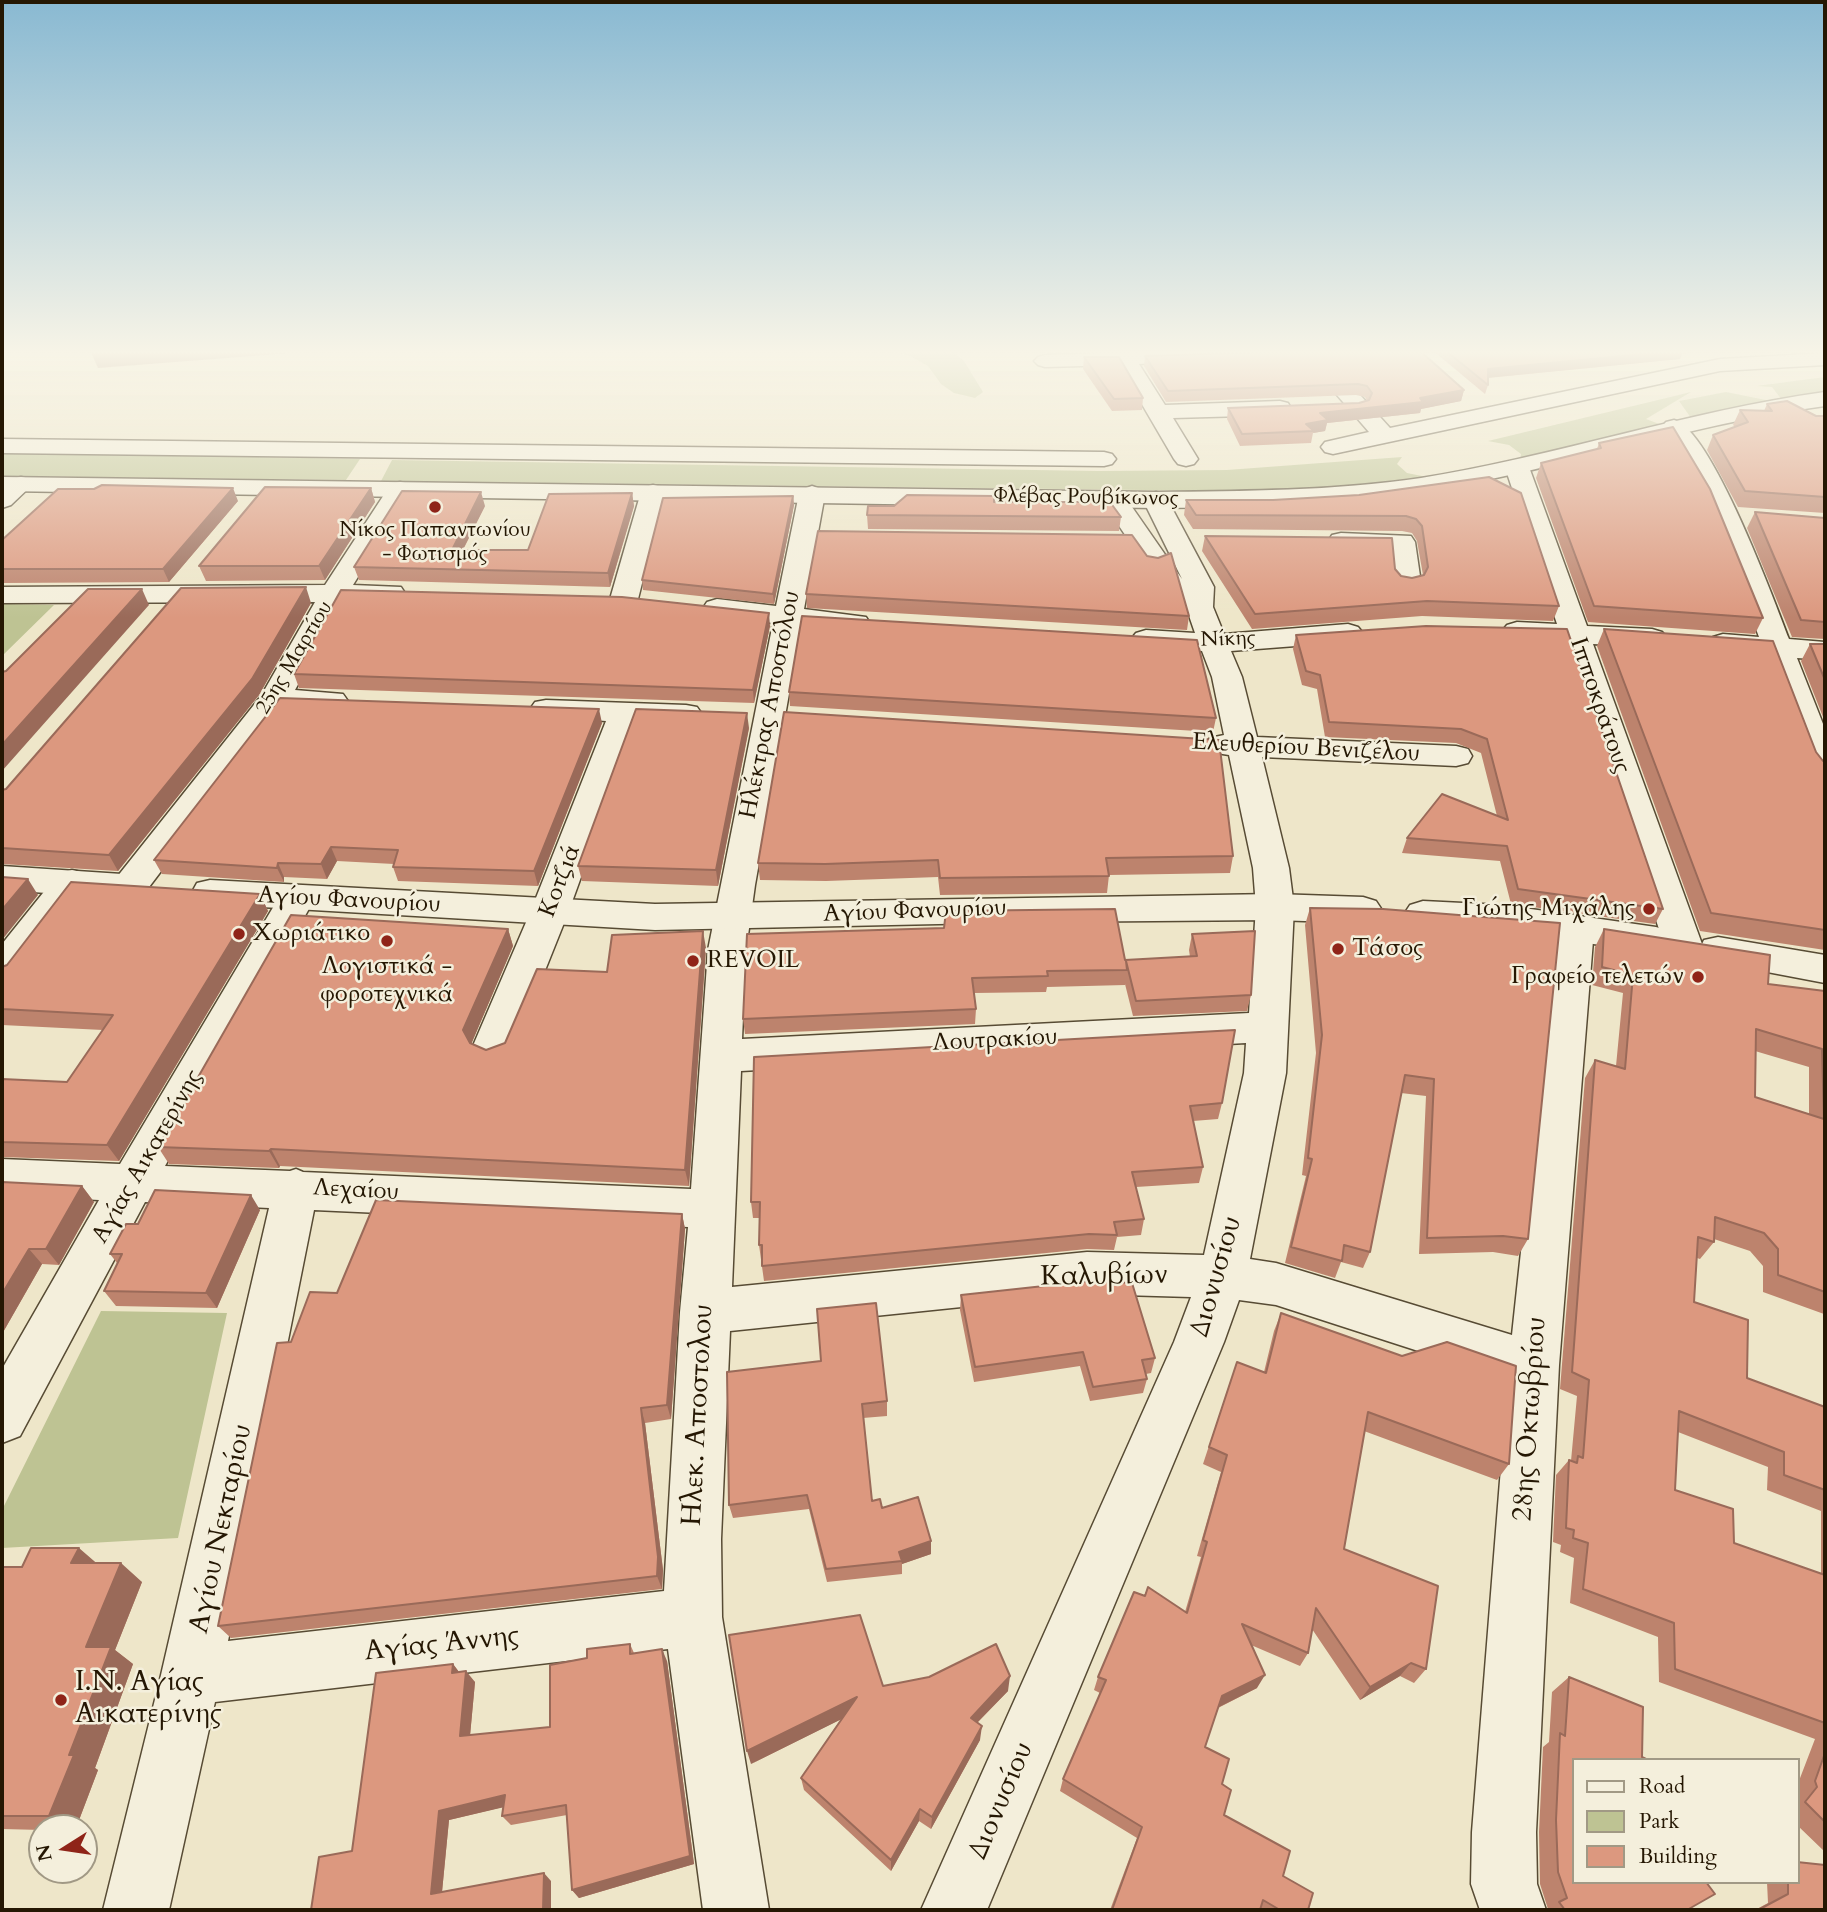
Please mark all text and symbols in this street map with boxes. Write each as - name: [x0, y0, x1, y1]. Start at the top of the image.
- street label: Φλέβας Ρουβίκωνος: [993, 484, 1179, 512]
- marker: Νίκος Παπαντωνίου - Φωτισμός: [427, 499, 443, 515]
- place label: Νίκος Παπαντωνίου - Φωτισμός: [339, 518, 531, 568]
- street label: Ηλέκτρας Αποστόλου: [735, 589, 807, 821]
- street label: 25ης Μαρτίου: [251, 597, 339, 719]
- street label: Νίκης: [1200, 626, 1256, 654]
- street label: Ιπποκράτους: [1562, 634, 1636, 778]
- street label: Ελευθερίου Βενιζέλου: [1191, 729, 1421, 769]
- street label: Κοτζιά: [534, 840, 588, 922]
- street label: Αγίου Φανουρίου: [257, 882, 441, 920]
- street label: Αγίου Φανουρίου: [823, 894, 1007, 930]
- place label: Γιώτης Μιχάλης: [1462, 895, 1635, 923]
- marker: Γιώτης Μιχάλης: [1641, 901, 1657, 917]
- place label: Χωριάτικο: [253, 920, 370, 948]
- marker: Χωριάτικο: [231, 926, 247, 942]
- marker: Λογιστικά - φοροτεχνικά: [379, 933, 395, 949]
- place label: Τάσος: [1352, 935, 1423, 963]
- marker: Τάσος: [1330, 941, 1346, 957]
- place label: REVOIL: [707, 947, 800, 975]
- place label: Λογιστικά - φοροτεχνικά: [320, 953, 454, 1009]
- marker: REVOIL: [685, 953, 701, 969]
- place label: Γραφείο τελετών: [1511, 963, 1684, 991]
- marker: Γραφείο τελετών: [1690, 969, 1706, 985]
- street label: Λουτρακίου: [932, 1023, 1058, 1059]
- street label: Αγίας Αικατερίνης: [87, 1065, 209, 1249]
- street label: Λεχαίου: [312, 1174, 400, 1208]
- street label: Διονυσίου: [1184, 1213, 1250, 1341]
- street label: Καλυβίων: [1040, 1259, 1168, 1295]
- street label: Ηλεκ. Αποστολου: [676, 1303, 722, 1527]
- street label: 28ης Οκτωβρίου: [1507, 1316, 1555, 1522]
- street label: Αγίου Νεκταρίου: [183, 1421, 261, 1637]
- street label: Αγίας Άννης: [363, 1620, 521, 1670]
- place label: Ι.Ν. Αγίας Αικατερίνης: [75, 1667, 222, 1733]
- marker: Ι.Ν. Αγίας Αικατερίνης: [53, 1692, 69, 1708]
- street label: Διονυσίου: [962, 1737, 1042, 1865]
- legend: [1572, 1758, 1799, 1884]
- text: Road: [1639, 1772, 1685, 1801]
- text: Park: [1639, 1807, 1679, 1836]
- north arrow: [28, 1814, 98, 1884]
- text: N: [30, 1842, 59, 1864]
- text: Building: [1639, 1842, 1717, 1871]

